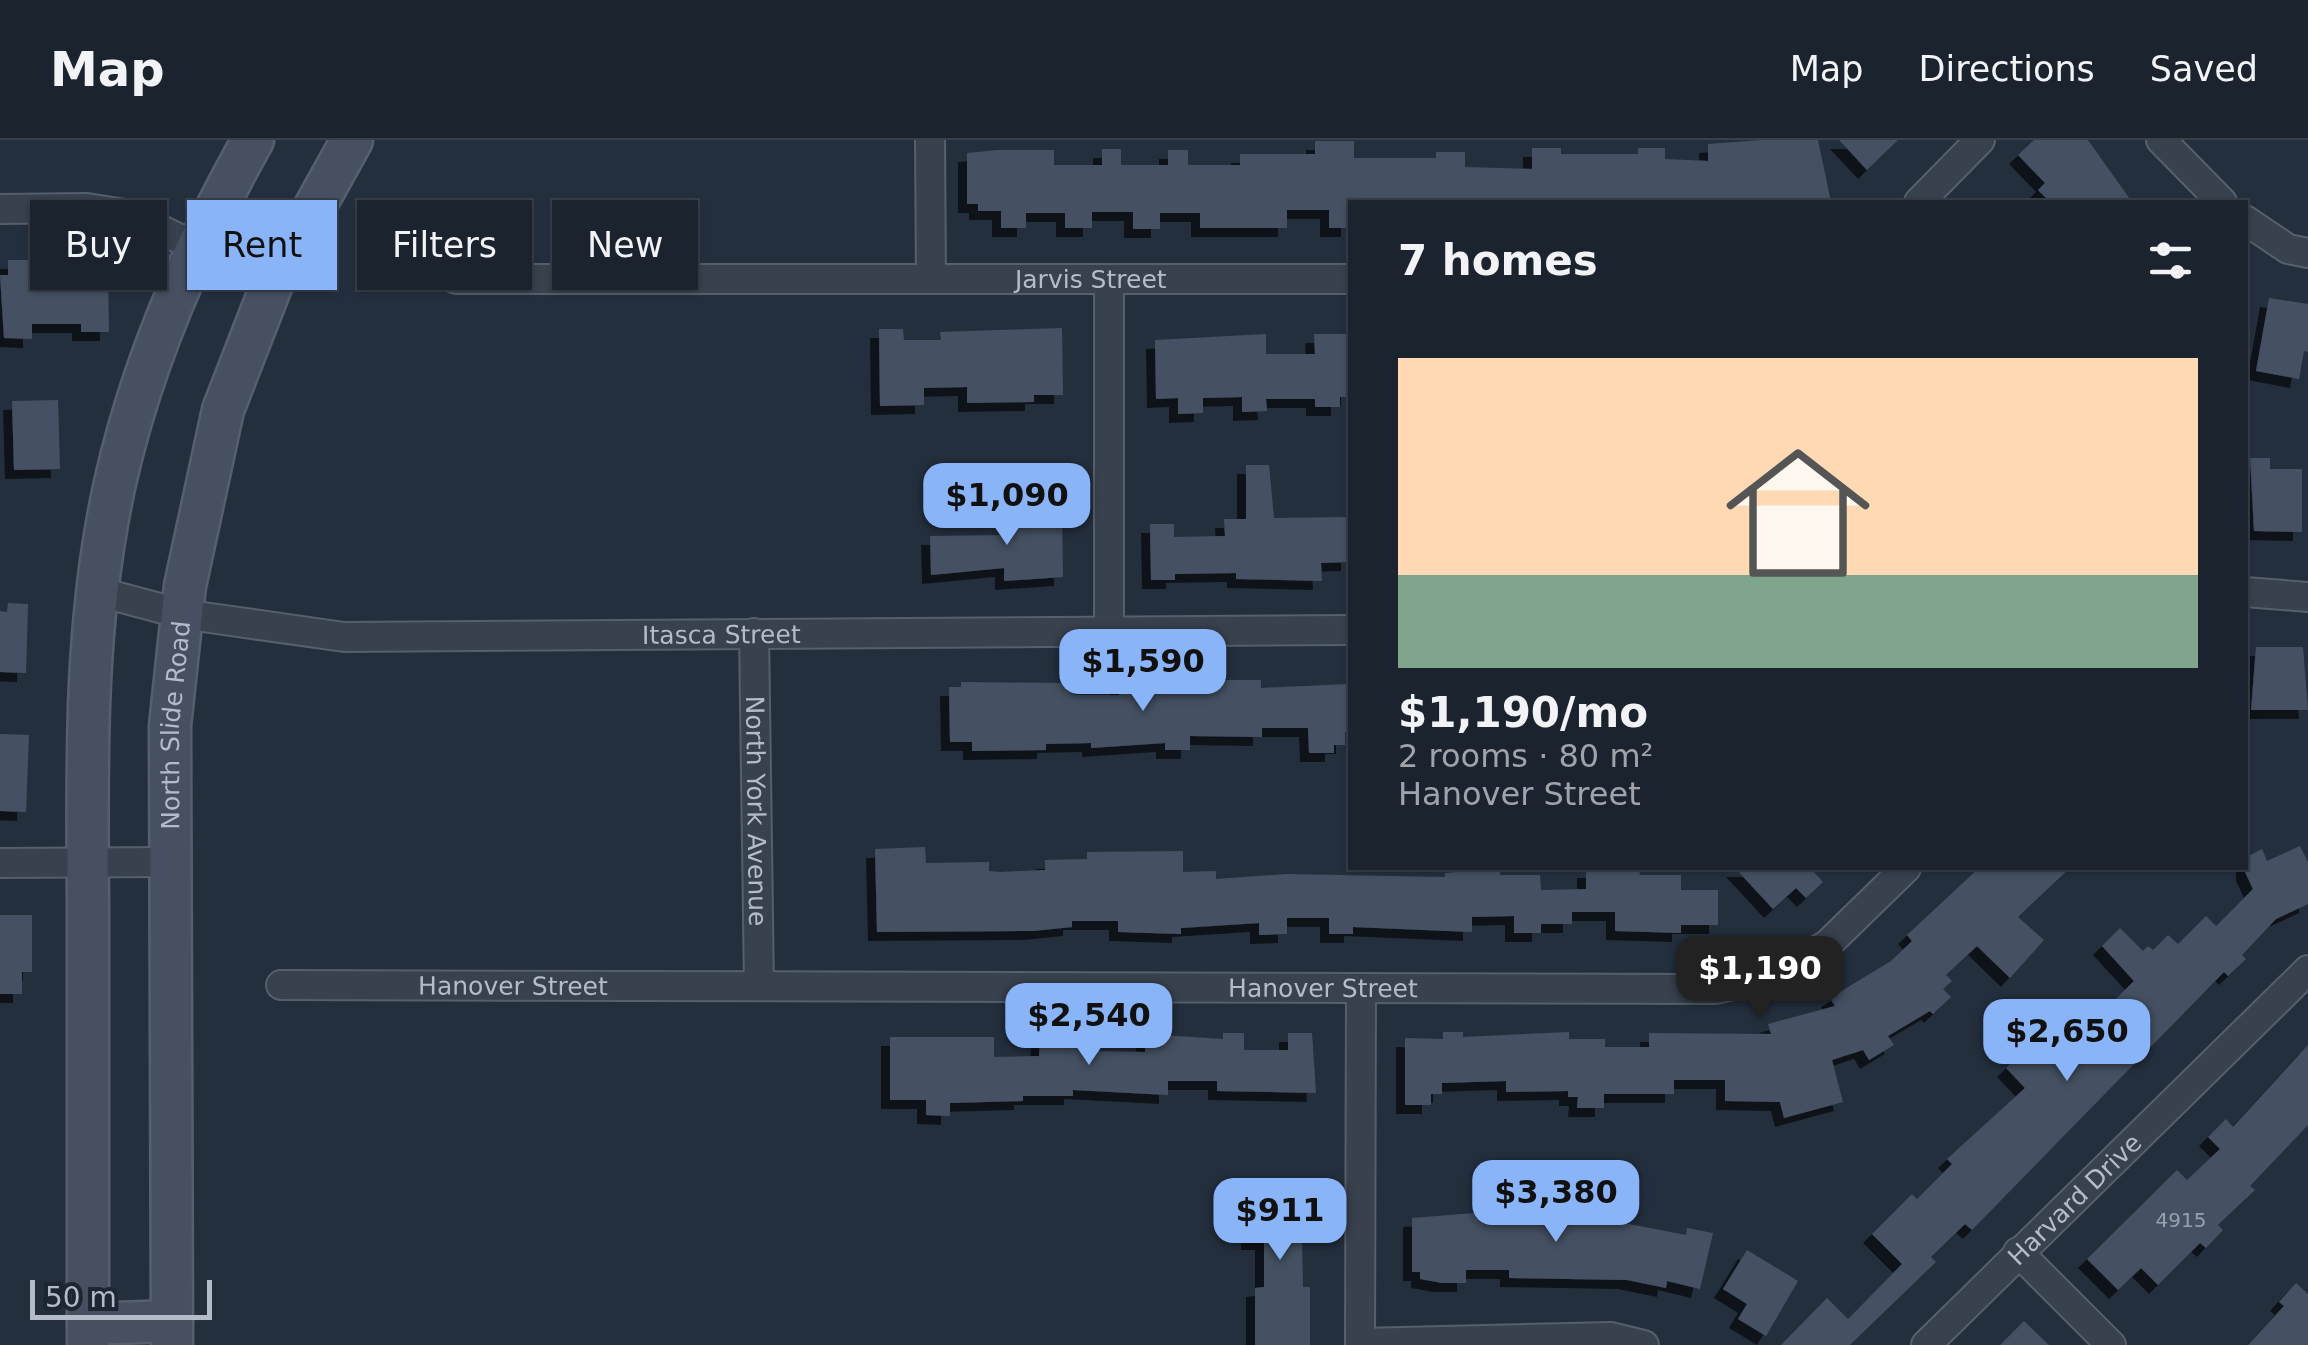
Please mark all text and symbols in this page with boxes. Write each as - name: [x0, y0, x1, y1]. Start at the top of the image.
- text: Map: [50, 41, 165, 97]
- text: Map: [1790, 49, 1864, 89]
- text: Directions: [1919, 49, 2095, 89]
- text: Saved: [2150, 49, 2258, 89]
- chip: Buy: [30, 200, 167, 290]
- chip: Rent: [187, 200, 337, 290]
- chip: Filters: [357, 200, 532, 290]
- chip: New: [552, 200, 698, 290]
- icon: filters: [2143, 233, 2198, 288]
- text: 7 homes: [1398, 236, 1598, 285]
- street label: Jarvis Street: [1013, 265, 1167, 294]
- icon: home: [1708, 423, 1888, 603]
- pin: $1,090: [926, 463, 1088, 548]
- text: $1,090: [945, 476, 1069, 514]
- street label: North Slide Road: [156, 619, 196, 830]
- street label: Itasca Street: [642, 620, 801, 650]
- pin: $1,590: [1062, 629, 1224, 714]
- text: $1,590: [1081, 642, 1205, 680]
- text: $1,190/mo: [1398, 688, 1648, 737]
- street label: North York Avenue: [740, 695, 772, 927]
- text: 2 rooms · 80 m²: [1398, 737, 1653, 775]
- text: Hanover Street: [1398, 775, 1641, 813]
- pin: $1,190: [1679, 936, 1841, 1021]
- text: $1,190: [1698, 949, 1822, 987]
- street label: Hanover Street: [418, 971, 608, 1001]
- street label: Hanover Street: [1228, 974, 1418, 1003]
- pin: $2,540: [1008, 983, 1170, 1068]
- text: $2,540: [1027, 996, 1151, 1034]
- pin: $2,650: [1986, 999, 2148, 1084]
- text: $2,650: [2005, 1012, 2129, 1050]
- street label: Harvard Drive: [2002, 1128, 2147, 1271]
- pin: $3,380: [1475, 1160, 1637, 1245]
- text: $3,380: [1494, 1173, 1618, 1211]
- pin: $911: [1221, 1178, 1339, 1263]
- text: $911: [1235, 1191, 1325, 1229]
- house number: 4915: [2156, 1208, 2206, 1232]
- scale bar: [30, 1275, 212, 1320]
- text: 50 m: [45, 1281, 117, 1314]

